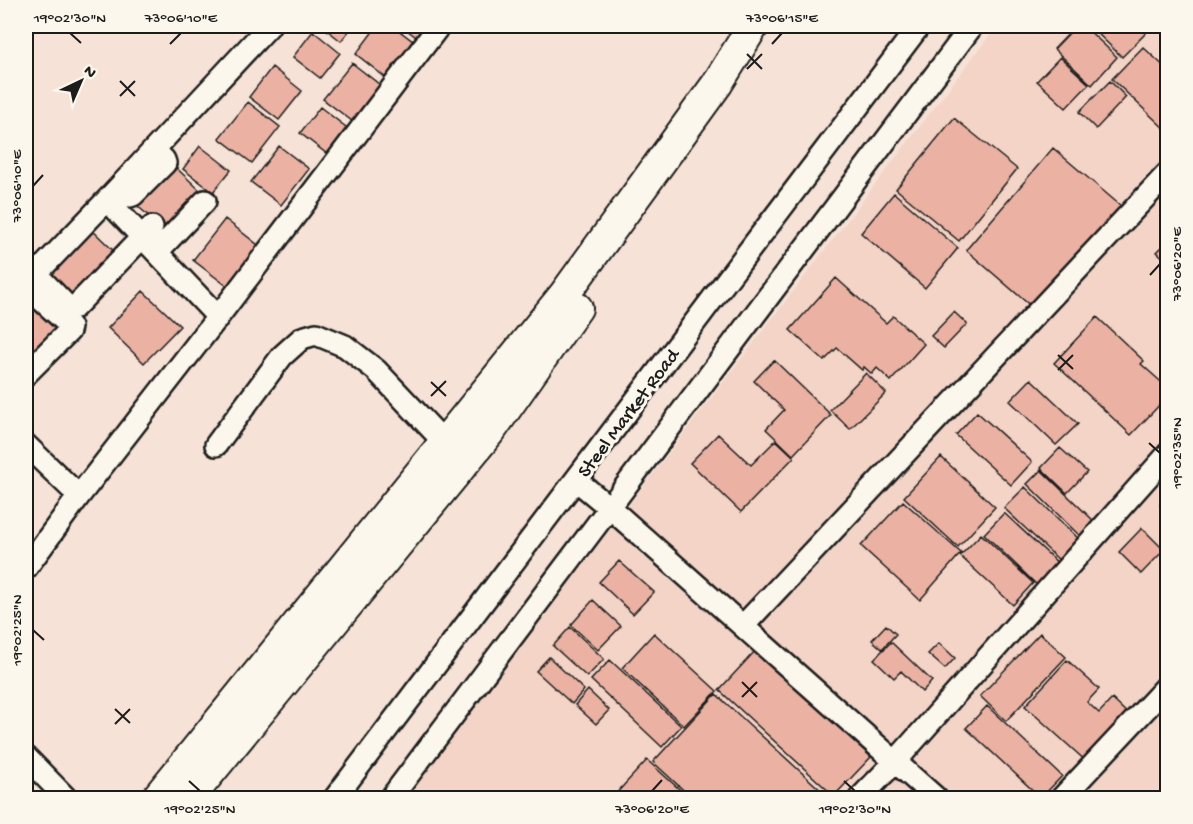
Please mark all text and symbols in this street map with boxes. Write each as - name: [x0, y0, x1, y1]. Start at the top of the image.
- text: 19°02'30"N: [33, 10, 106, 28]
- text: 73°06'10"E: [144, 10, 218, 28]
- text: 73°06'15"E: [745, 10, 819, 28]
- north arrow: [51, 51, 111, 111]
- text: N: [79, 62, 100, 84]
- text: 73°06'10"E: [9, 149, 27, 223]
- text: 73°06'20"E: [1169, 226, 1187, 302]
- street label: Steel Market Road: [574, 343, 687, 483]
- text: 19°02'35"N: [1169, 417, 1187, 490]
- text: 19°02'25"N: [9, 594, 27, 667]
- text: 19°02'25"N: [163, 801, 236, 819]
- text: 73°06'20"E: [614, 801, 690, 819]
- text: 19°02'30"N: [818, 801, 891, 819]

